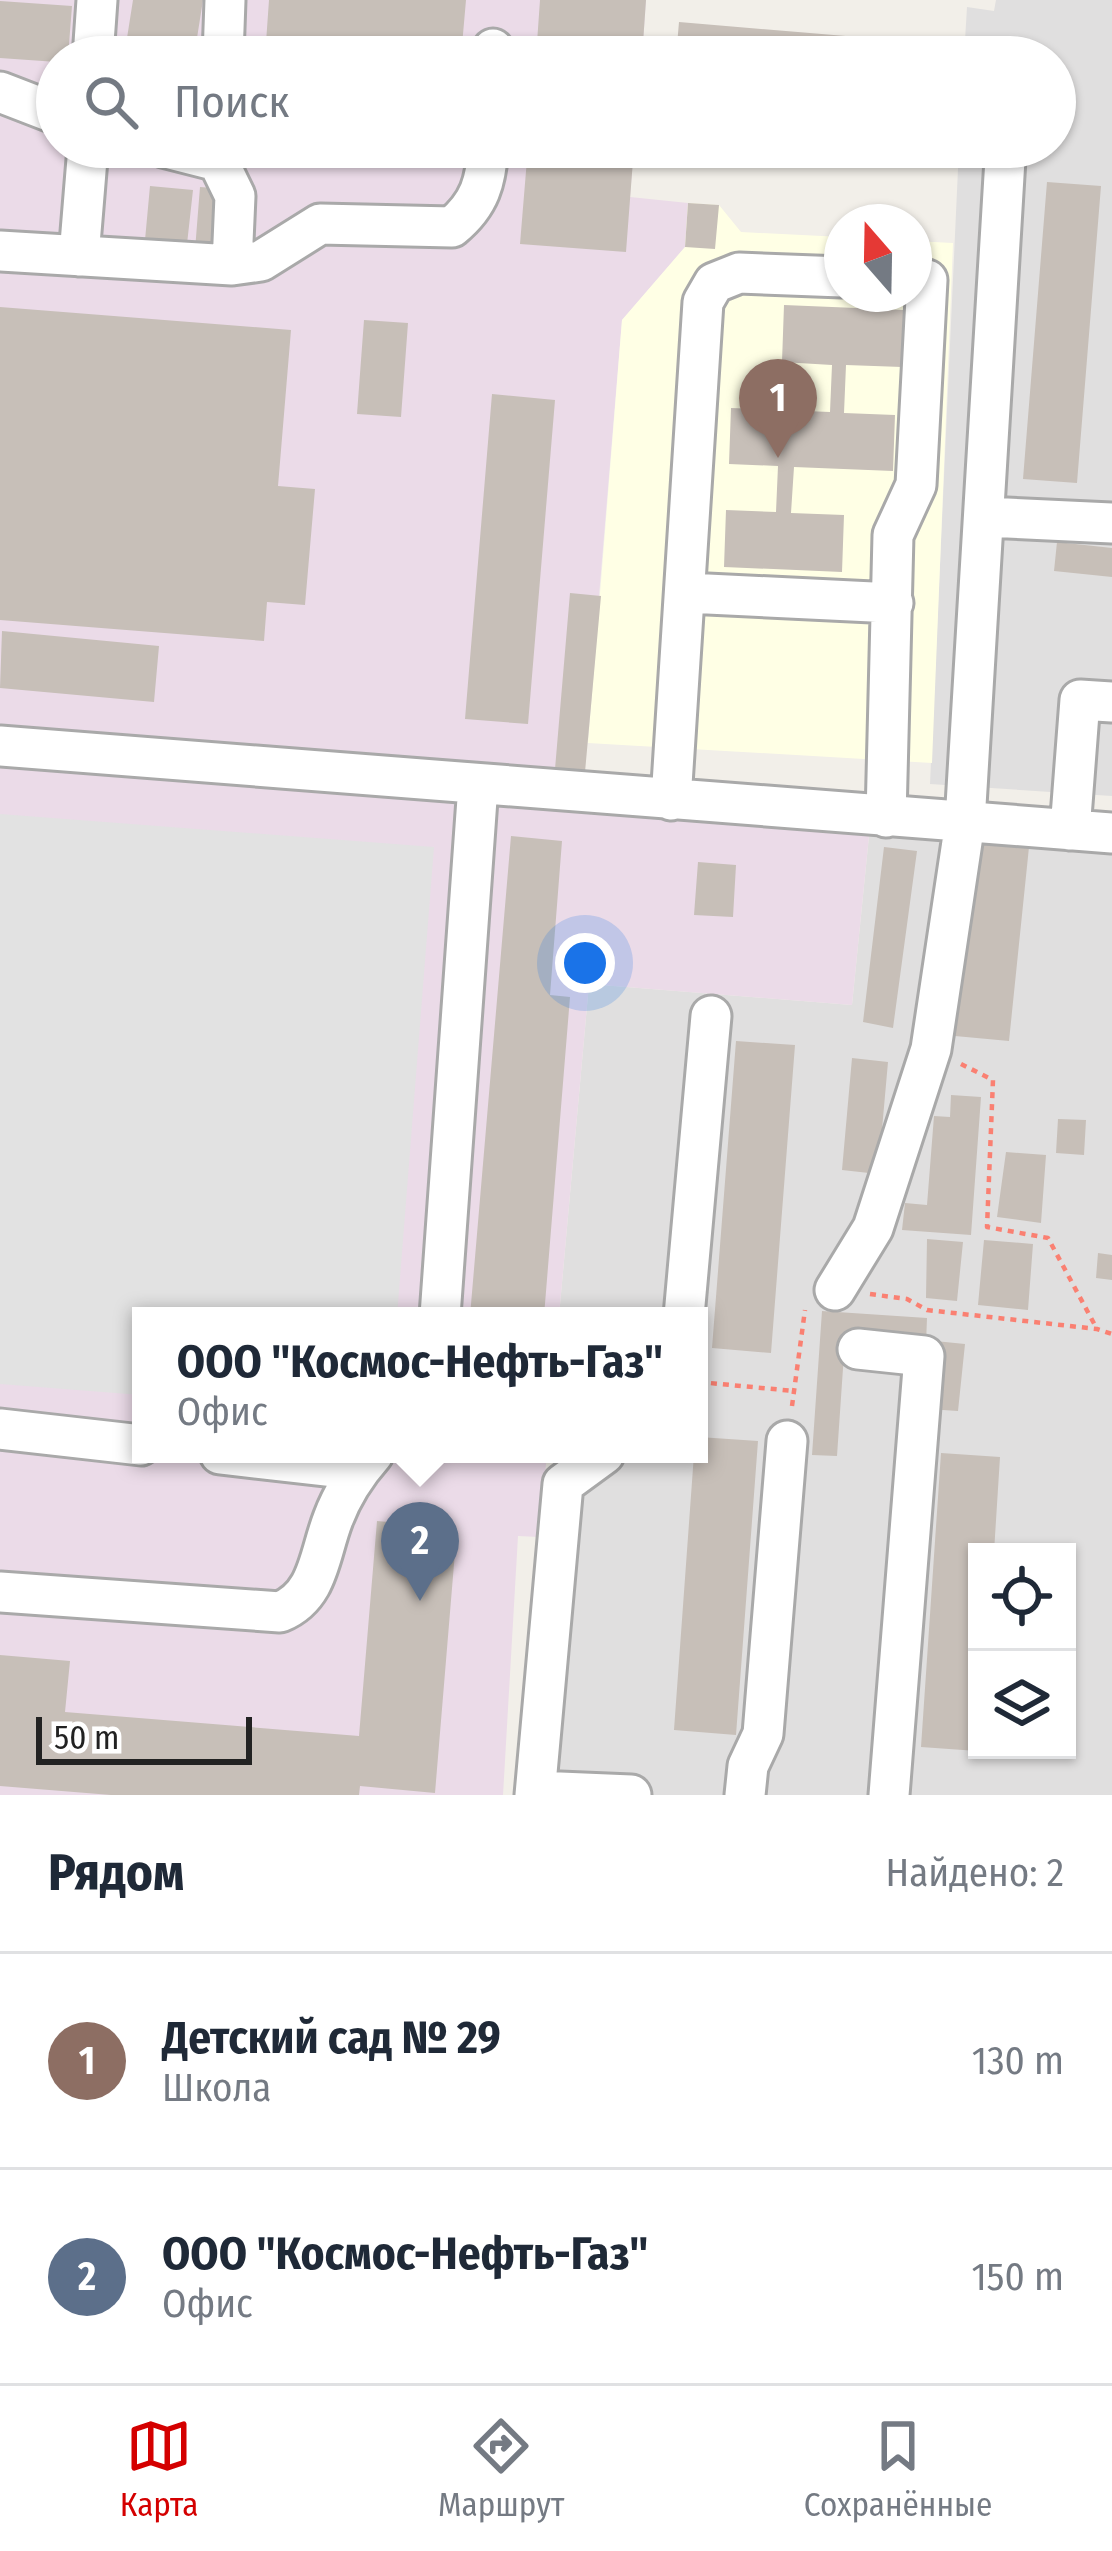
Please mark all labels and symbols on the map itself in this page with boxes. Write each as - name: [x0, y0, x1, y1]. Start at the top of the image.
- north arrow: [824, 204, 932, 312]
- pin: 1: [739, 359, 817, 458]
- your location: [555, 933, 615, 993]
- pin: 2: [381, 1502, 459, 1601]
- scale bar: [36, 1711, 252, 1764]

